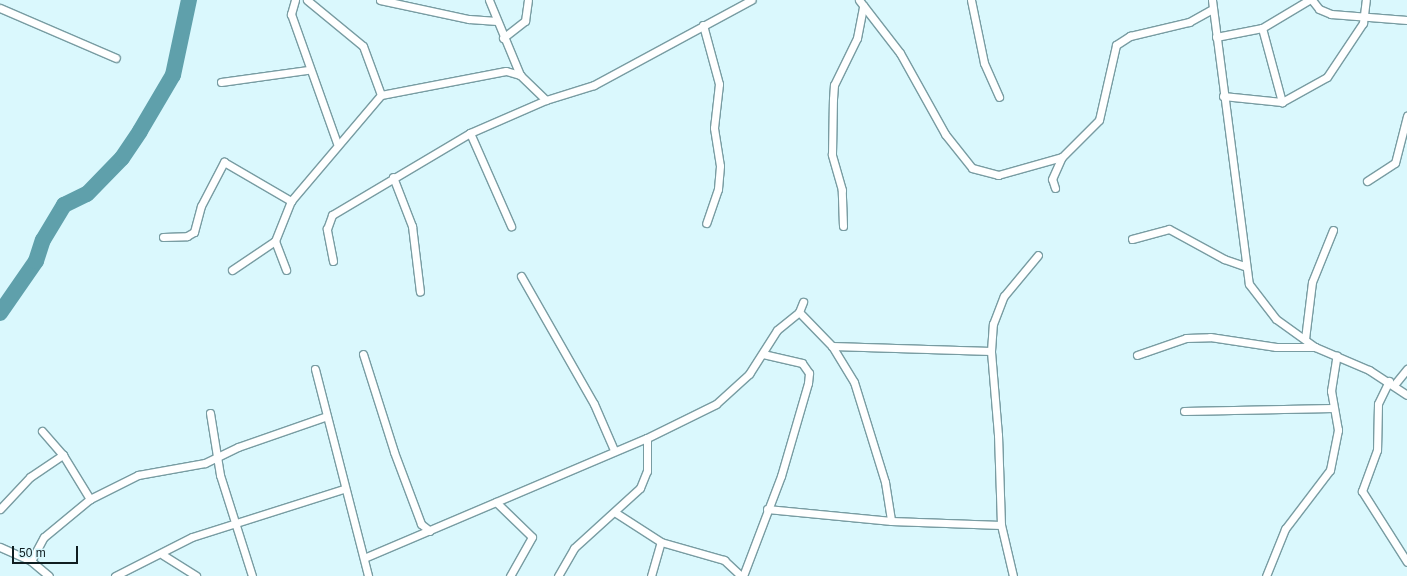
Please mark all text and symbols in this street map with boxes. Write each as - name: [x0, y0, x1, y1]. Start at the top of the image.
- scale bar: [14, 538, 80, 564]
- text: 50 m: [19, 546, 46, 560]

